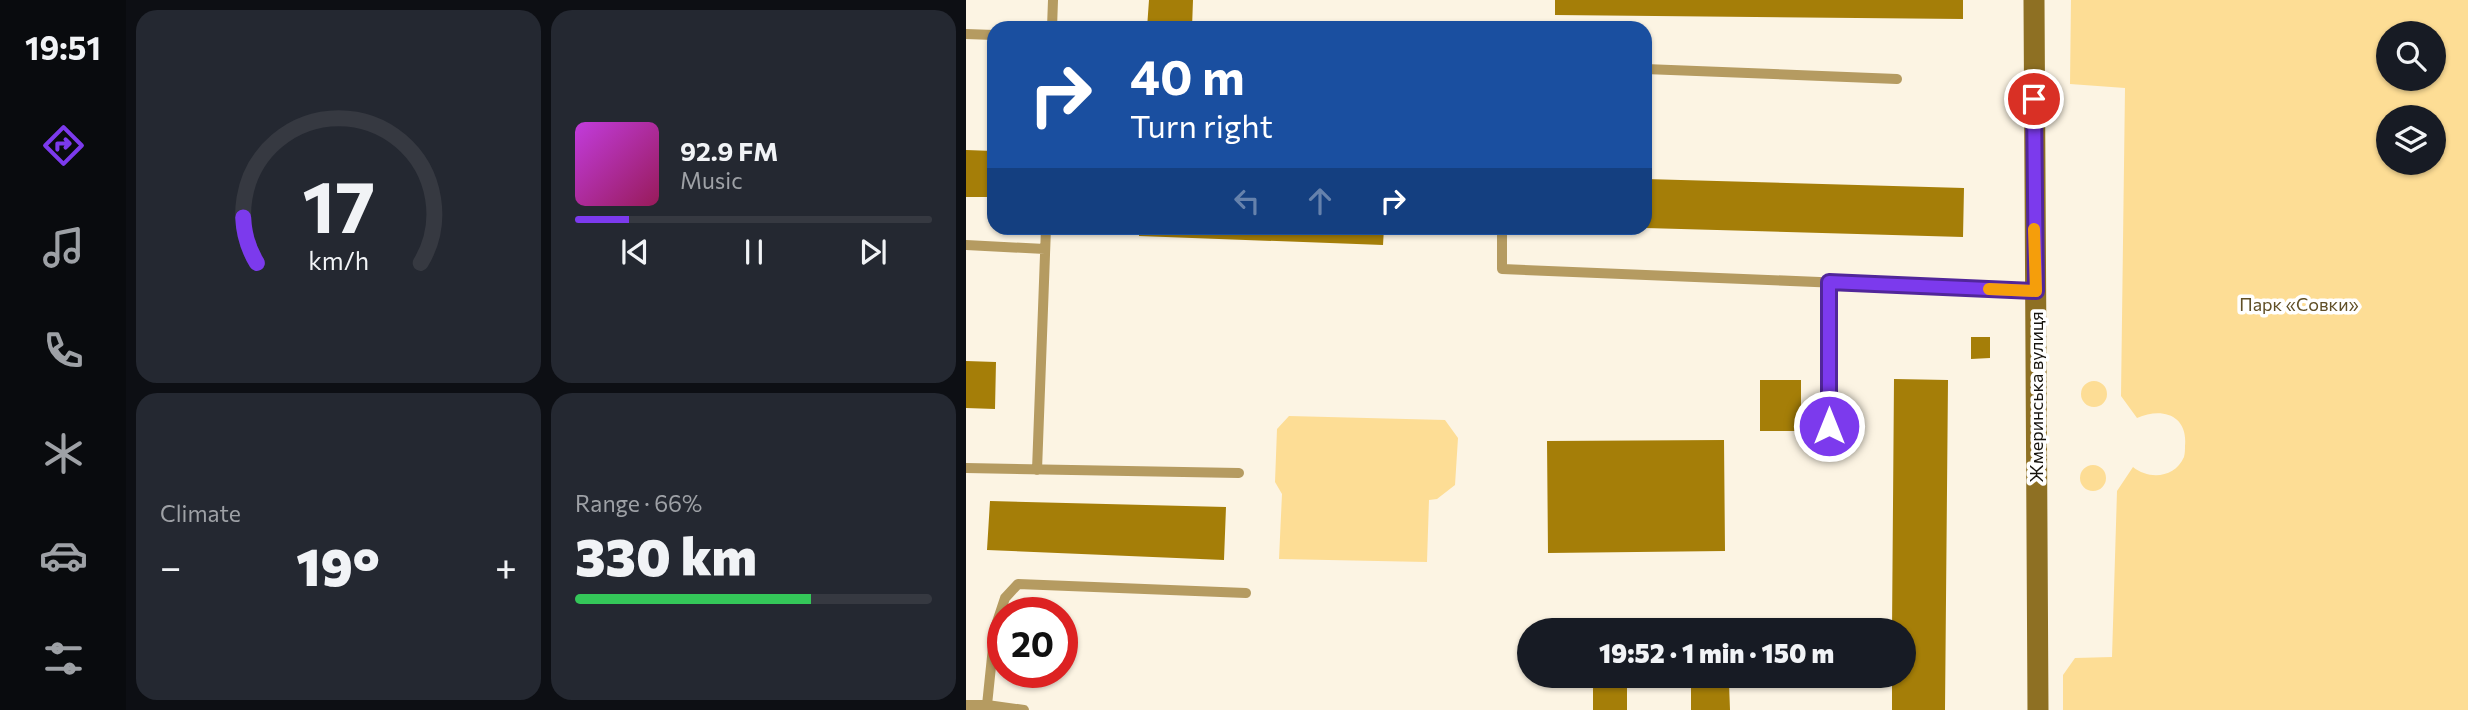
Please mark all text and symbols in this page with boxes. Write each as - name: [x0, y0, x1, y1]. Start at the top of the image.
- map controls: [2376, 21, 2446, 175]
- button: search: [2376, 21, 2446, 91]
- text: 19:51: [25, 27, 101, 67]
- text: 40 m: [1130, 45, 1245, 105]
- icon: right: [1015, 49, 1106, 140]
- pin: [2004, 69, 2064, 129]
- icon: arrive: [2015, 80, 2053, 118]
- text: Turn right: [1130, 105, 1273, 145]
- button: layers: [2376, 105, 2446, 175]
- icon: directions: [39, 121, 88, 170]
- text: 92.9 FM: [680, 135, 778, 166]
- text: 17: [302, 159, 375, 248]
- text: Music: [680, 166, 743, 194]
- icon: left: [1228, 182, 1266, 220]
- icon: ahead: [1301, 182, 1339, 220]
- icon: right: [1374, 182, 1412, 220]
- icon: music: [39, 223, 88, 272]
- icon: previous: [616, 233, 654, 271]
- icon: pause: [735, 233, 773, 271]
- icon: next: [854, 233, 892, 271]
- text: km/h: [308, 245, 369, 275]
- park label: Парк «Совки»: [2239, 293, 2359, 315]
- street label: Жмеринська вулиця: [2025, 311, 2047, 483]
- icon: phone: [39, 326, 88, 375]
- position arrow: [1792, 389, 1866, 463]
- icon: climate: [39, 429, 88, 478]
- text: Range · 66%: [575, 489, 702, 517]
- text: Climate: [160, 499, 241, 527]
- text: 330 km: [575, 523, 757, 587]
- icon: car: [39, 531, 88, 580]
- text: 19°: [296, 533, 380, 597]
- text: −: [160, 542, 182, 589]
- text: +: [495, 542, 517, 589]
- speed limit sign: 20: [987, 597, 1078, 688]
- icon: filters: [39, 634, 88, 683]
- text: 19:52 · 1 min · 150 m: [1599, 637, 1834, 668]

